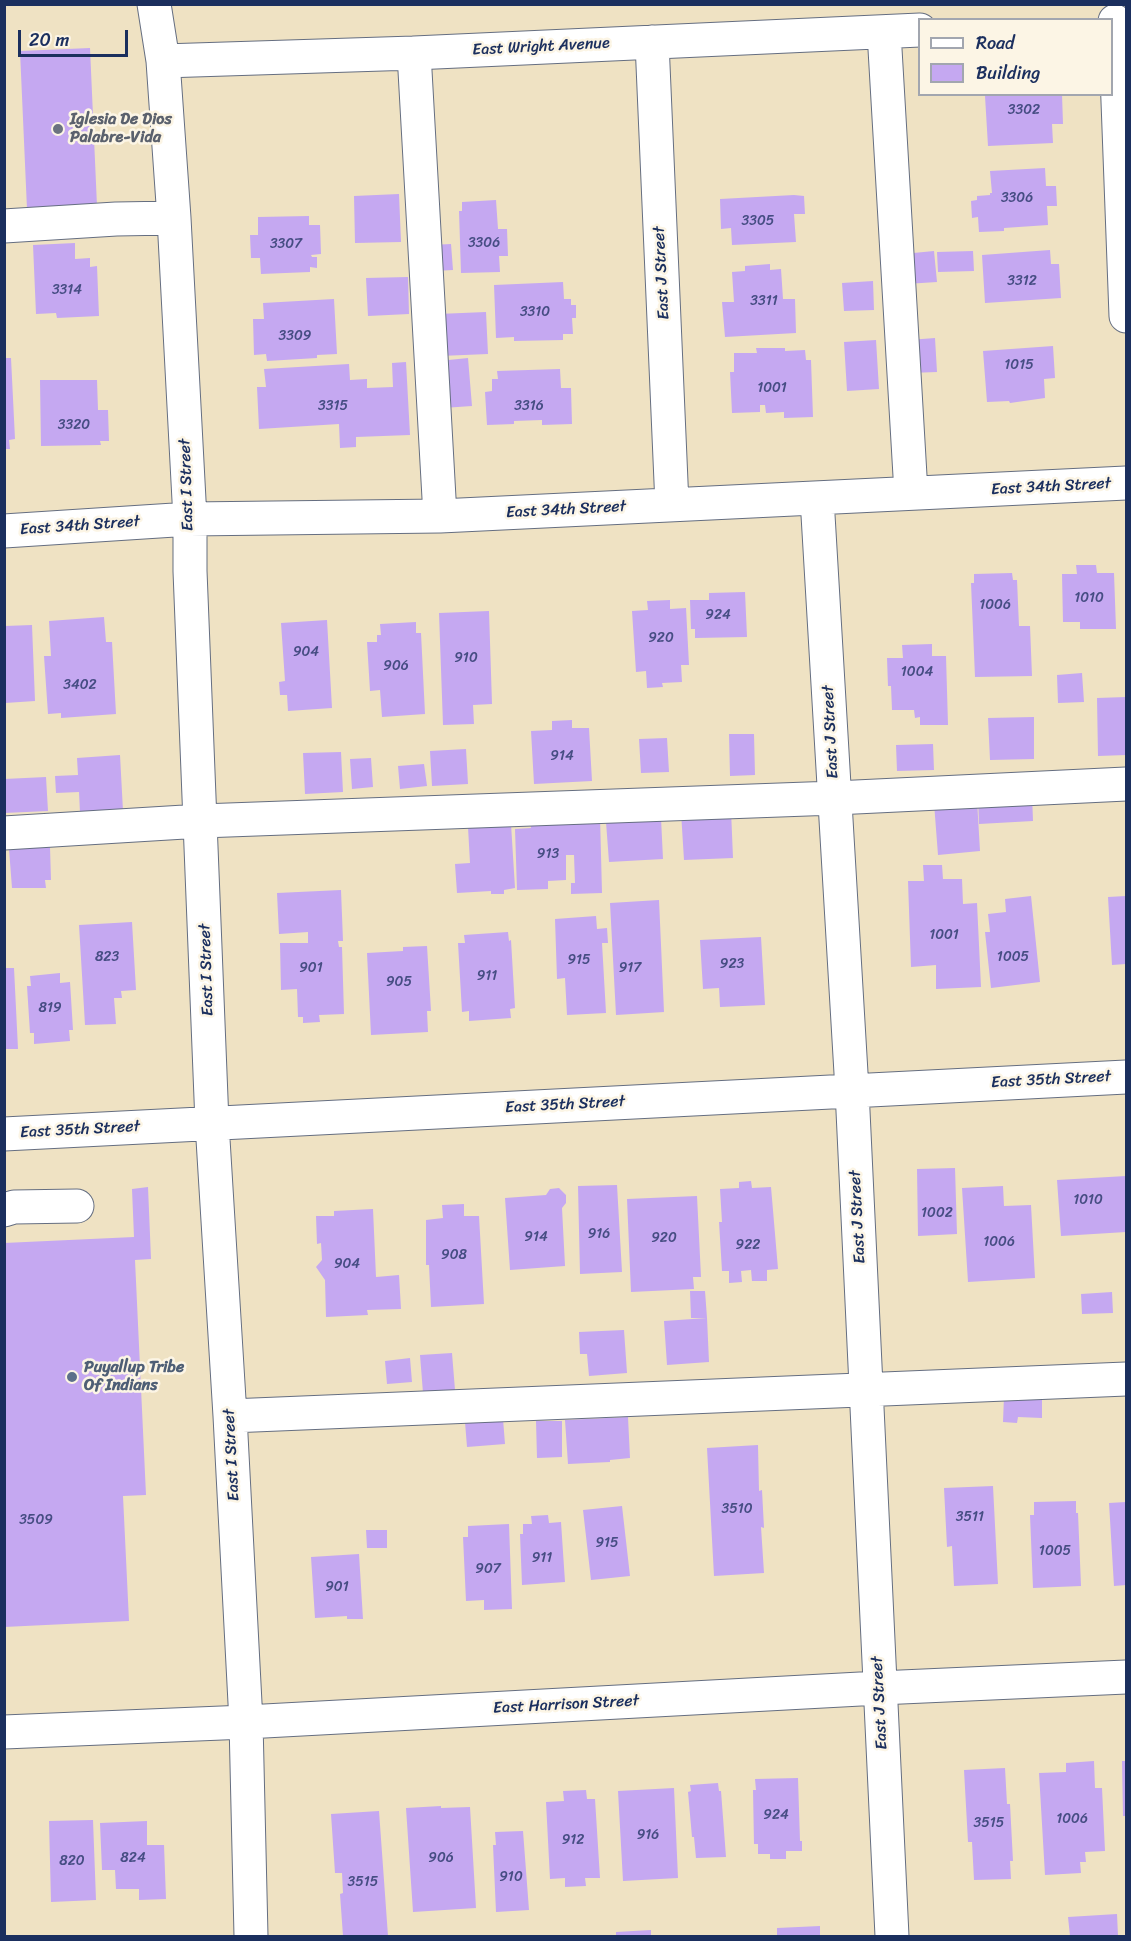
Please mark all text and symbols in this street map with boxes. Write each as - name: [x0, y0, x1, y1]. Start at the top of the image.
- scale bar: [21, 18, 130, 56]
- legend: [918, 18, 1113, 96]
- text: 20 m: [29, 24, 69, 56]
- text: Road: [976, 27, 1015, 59]
- street label: East Wright Avenue: [472, 34, 610, 60]
- text: Building: [976, 57, 1040, 89]
- house number: 3302: [1008, 102, 1040, 118]
- place label: Iglesia De Dios Palabre-Vida: [70, 110, 172, 148]
- marker: Iglesia De Dios Palabre-Vida: [51, 122, 65, 136]
- house number: 3306: [1001, 190, 1033, 206]
- house number: 3305: [742, 213, 774, 229]
- street label: East J Street: [650, 226, 674, 320]
- house number: 3306: [468, 235, 500, 251]
- house number: 3307: [270, 236, 302, 252]
- house number: 3312: [1007, 273, 1037, 289]
- house number: 3314: [52, 282, 82, 298]
- house number: 3311: [750, 293, 778, 309]
- house number: 3310: [520, 304, 550, 320]
- house number: 3309: [279, 328, 311, 344]
- house number: 1015: [1004, 357, 1034, 373]
- house number: 1001: [757, 380, 787, 396]
- house number: 3315: [318, 398, 348, 414]
- house number: 3316: [514, 398, 544, 414]
- house number: 3320: [58, 417, 90, 433]
- street label: East I Street: [176, 438, 198, 532]
- street label: East 34th Street: [990, 474, 1112, 500]
- street label: East 34th Street: [505, 497, 627, 523]
- street label: East 34th Street: [19, 512, 141, 540]
- house number: 1010: [1074, 590, 1104, 606]
- house number: 1006: [979, 597, 1011, 613]
- house number: 924: [705, 607, 731, 623]
- house number: 920: [648, 630, 674, 646]
- house number: 904: [293, 644, 319, 660]
- house number: 910: [454, 650, 478, 666]
- house number: 906: [383, 658, 409, 674]
- house number: 1004: [901, 664, 933, 680]
- house number: 3402: [63, 677, 97, 693]
- street label: East J Street: [819, 685, 843, 779]
- house number: 914: [550, 748, 574, 764]
- house number: 913: [537, 846, 559, 862]
- street label: East I Street: [196, 923, 218, 1017]
- house number: 1001: [929, 927, 959, 943]
- house number: 823: [95, 949, 119, 965]
- house number: 1005: [997, 949, 1029, 965]
- house number: 915: [567, 952, 591, 968]
- house number: 923: [720, 956, 744, 972]
- house number: 901: [299, 960, 323, 976]
- house number: 917: [619, 960, 641, 976]
- house number: 911: [477, 968, 497, 984]
- house number: 905: [386, 974, 412, 990]
- house number: 819: [38, 1000, 62, 1016]
- street label: East 35th Street: [991, 1067, 1111, 1093]
- street label: East 35th Street: [505, 1092, 625, 1118]
- street label: East 35th Street: [20, 1117, 140, 1143]
- street label: East J Street: [846, 1170, 870, 1264]
- house number: 1010: [1073, 1192, 1103, 1208]
- house number: 1002: [921, 1205, 953, 1221]
- house number: 916: [588, 1226, 610, 1242]
- house number: 914: [524, 1229, 548, 1245]
- house number: 920: [651, 1230, 677, 1246]
- house number: 1006: [983, 1234, 1015, 1250]
- house number: 922: [736, 1237, 760, 1253]
- house number: 908: [441, 1247, 467, 1263]
- house number: 904: [334, 1256, 360, 1272]
- place label: Puyallup Tribe Of Indians: [84, 1358, 184, 1396]
- marker: Puyallup Tribe Of Indians: [65, 1370, 79, 1384]
- street label: East I Street: [220, 1408, 244, 1502]
- house number: 3510: [721, 1501, 753, 1517]
- house number: 3511: [956, 1509, 984, 1525]
- house number: 3509: [19, 1512, 53, 1528]
- house number: 915: [595, 1535, 619, 1551]
- house number: 1005: [1039, 1543, 1071, 1559]
- house number: 911: [532, 1550, 552, 1566]
- house number: 907: [475, 1561, 501, 1577]
- house number: 901: [325, 1579, 349, 1595]
- street label: East J Street: [868, 1656, 892, 1750]
- street label: East Harrison Street: [493, 1692, 639, 1718]
- house number: 924: [763, 1807, 789, 1823]
- house number: 1006: [1056, 1811, 1088, 1827]
- house number: 3515: [974, 1815, 1004, 1831]
- house number: 916: [637, 1827, 659, 1843]
- house number: 912: [562, 1832, 584, 1848]
- house number: 824: [120, 1850, 146, 1866]
- house number: 906: [428, 1850, 454, 1866]
- house number: 820: [59, 1853, 85, 1869]
- house number: 910: [499, 1869, 523, 1885]
- house number: 3515: [348, 1874, 378, 1890]

